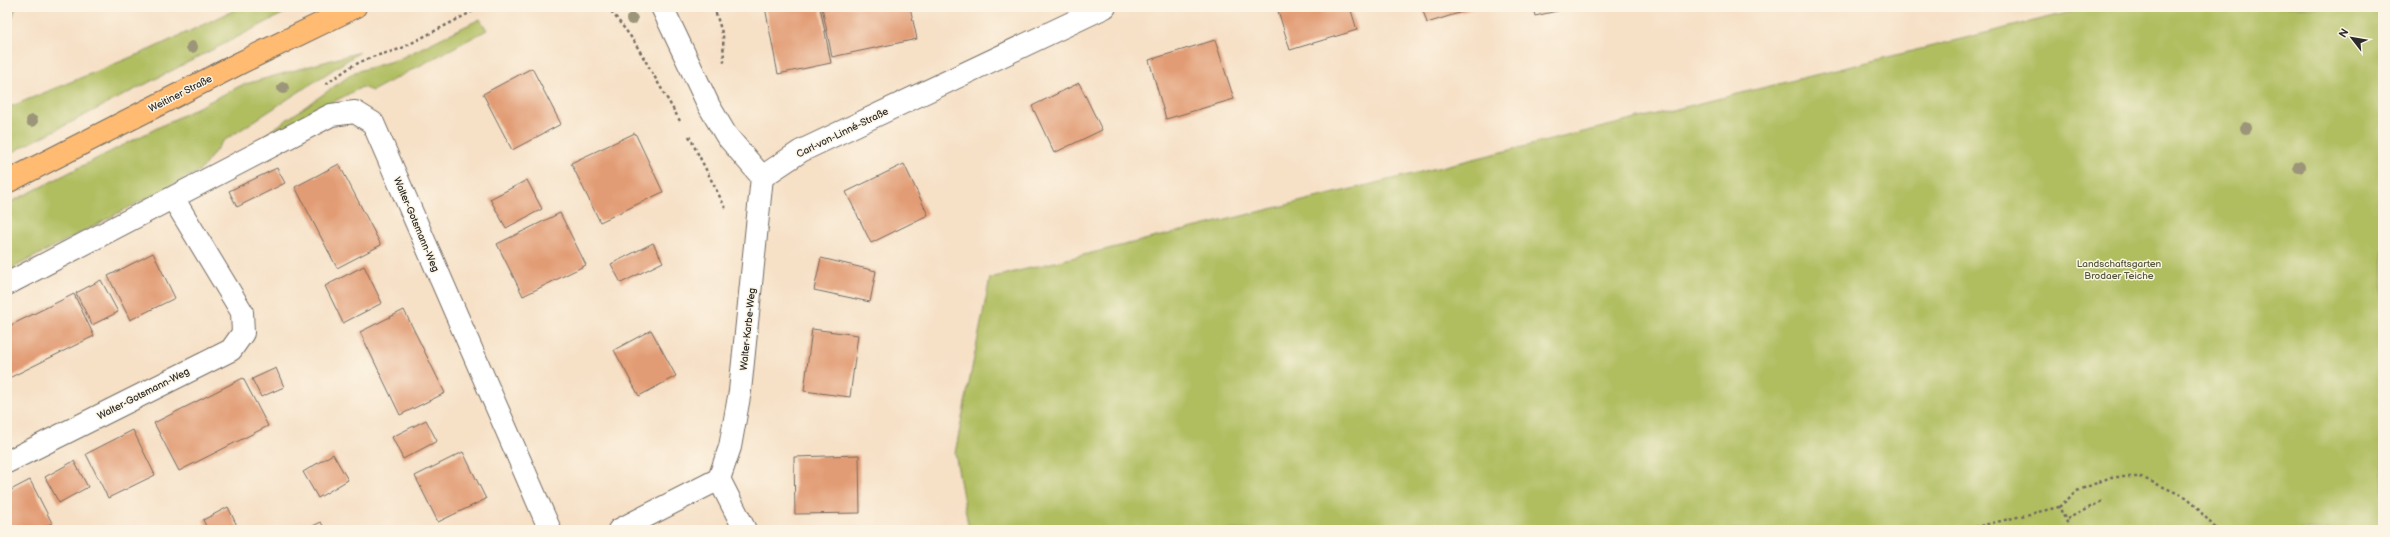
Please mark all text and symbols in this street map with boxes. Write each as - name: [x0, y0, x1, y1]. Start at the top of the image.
- north arrow: [2332, 18, 2372, 58]
- text: N: [2336, 26, 2352, 40]
- street label: Weitiner Straße: [147, 73, 214, 115]
- street label: Carl-von-Linné-Straße: [795, 105, 890, 160]
- street label: Walter-Gotsmann-Weg: [391, 175, 442, 274]
- park label: Landschaftsgarten Brodaer Teiche: [2077, 258, 2162, 282]
- street label: Walter-Karbe-Weg: [738, 287, 758, 371]
- street label: Walter-Gotsmann-Weg: [95, 365, 192, 422]

